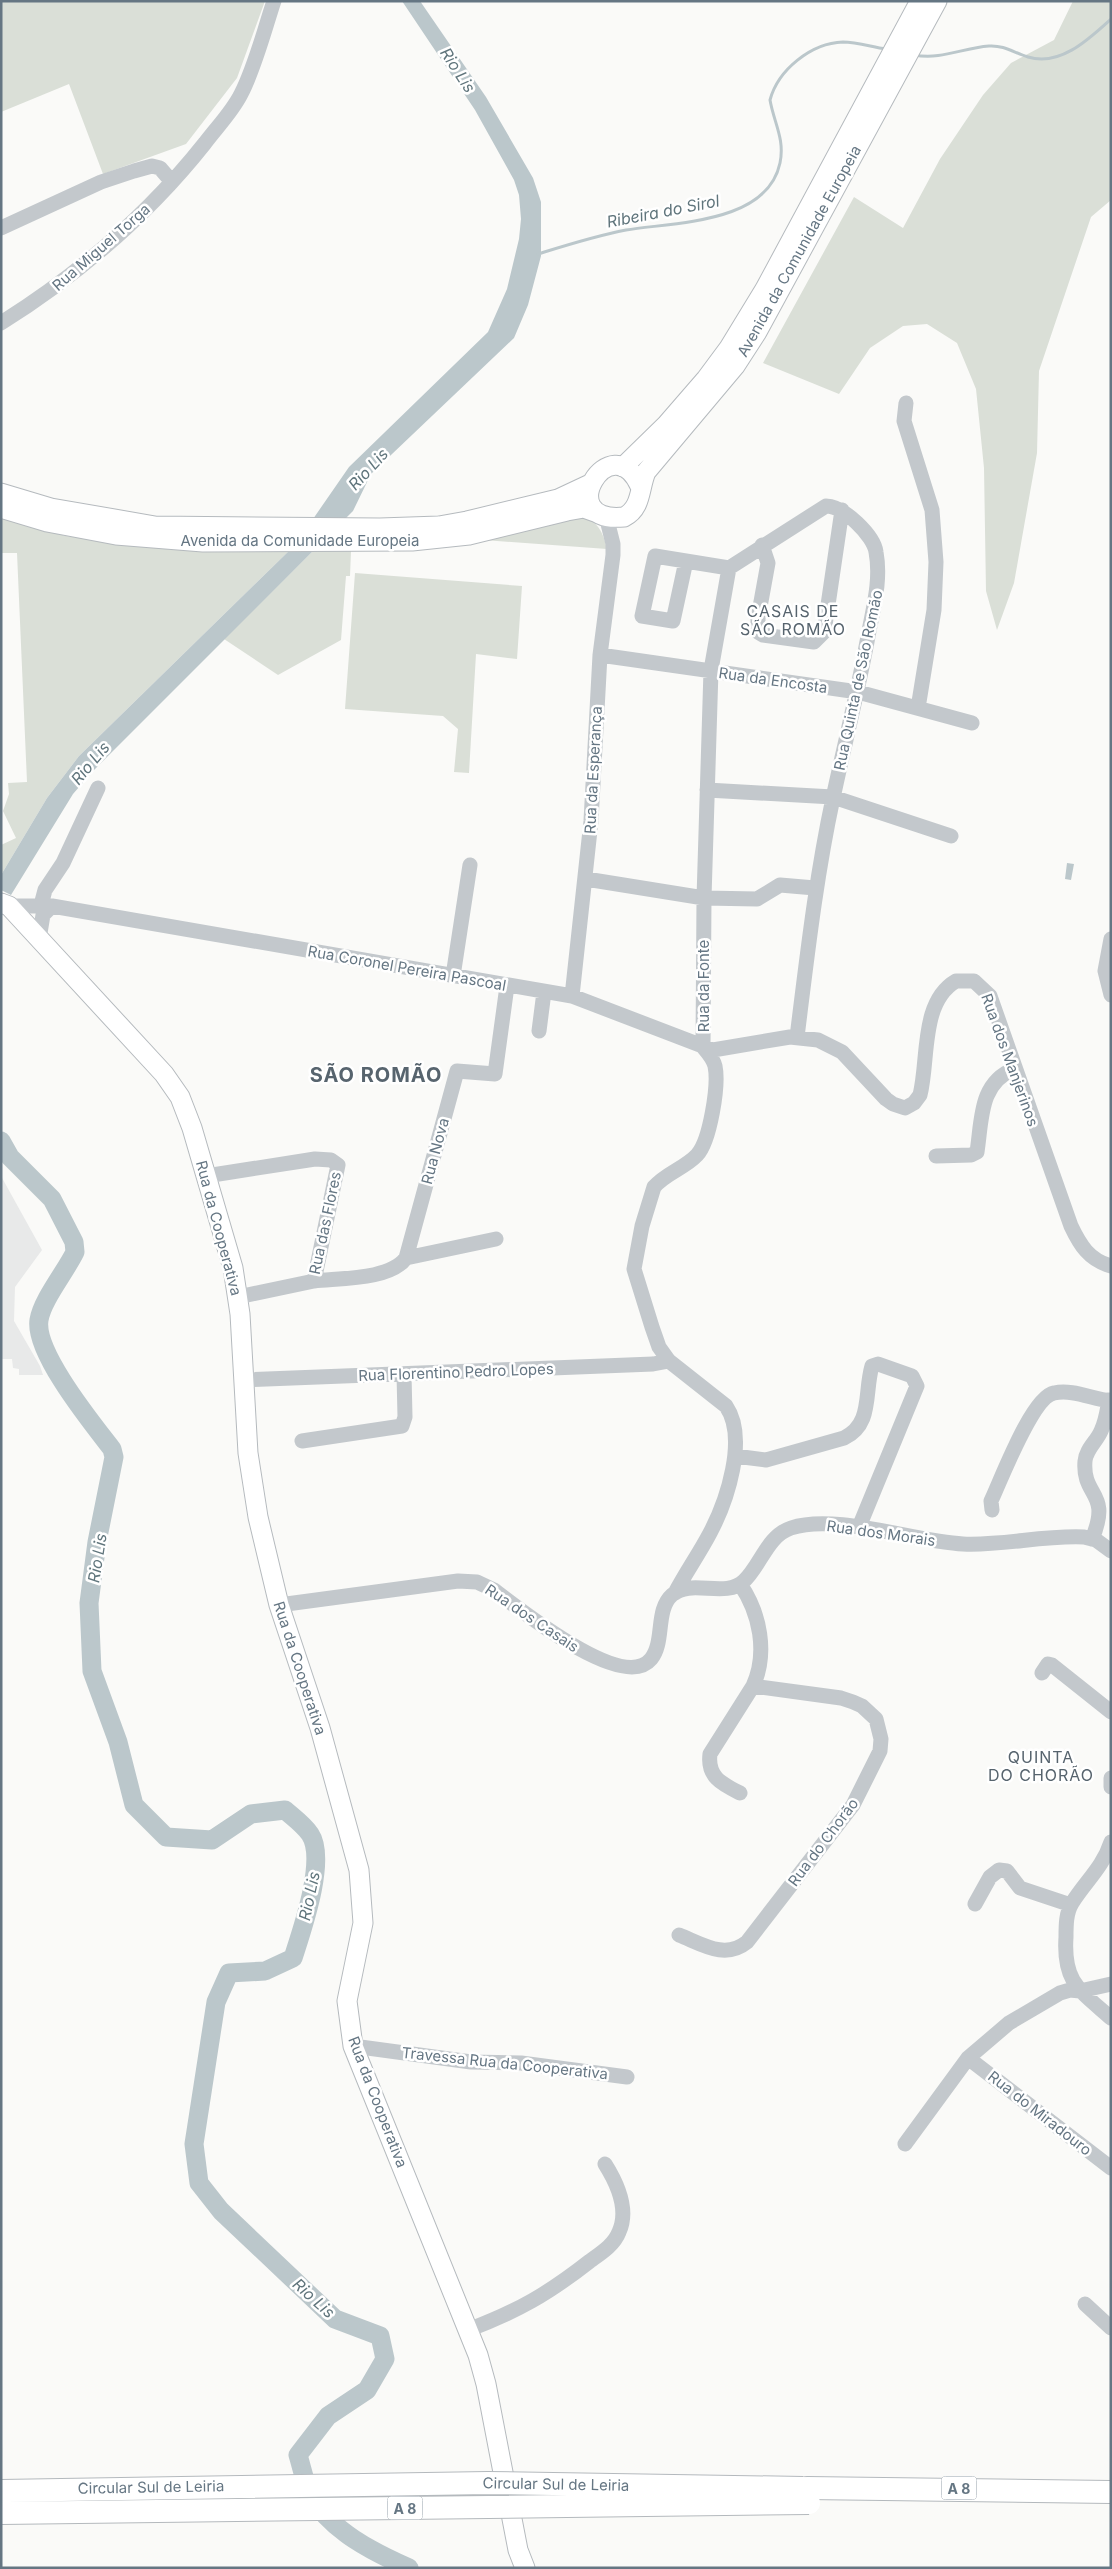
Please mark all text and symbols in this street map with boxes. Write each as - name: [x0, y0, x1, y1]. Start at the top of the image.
- water label: Rio Lis: [436, 44, 480, 96]
- street label: Avenida da Comunidade Europeia: [733, 142, 865, 360]
- water label: Ribeira do Sirol: [605, 190, 721, 232]
- street label: Rua Miguel Torga: [48, 199, 154, 295]
- water label: Rio Lis: [344, 444, 392, 494]
- street label: Avenida da Comunidade Europeia: [181, 531, 419, 550]
- street label: Rua Quinta de São Romão: [830, 588, 886, 772]
- district label: CASAIS DE SÃO ROMÃO: [740, 601, 846, 639]
- street label: Rua da Encosta: [717, 663, 829, 697]
- street label: Rua da Esperança: [580, 706, 606, 834]
- water label: Rio Lis: [66, 738, 114, 788]
- street label: Rua da Fonte: [694, 940, 713, 1032]
- street label: Rua Coronel Pereira Pascoal: [306, 941, 508, 995]
- street label: Rua dos Manjerinos: [977, 991, 1043, 1129]
- district label: SÃO ROMÃO: [310, 1063, 442, 1087]
- street label: Rua Nova: [417, 1116, 453, 1186]
- street label: Rua da Cooperativa: [192, 1158, 246, 1298]
- street label: Rua das Flores: [305, 1170, 345, 1276]
- street label: Rua Florentino Pedro Lopes: [358, 1359, 554, 1385]
- street label: Rua dos Morais: [825, 1516, 937, 1550]
- water label: Rio Lis: [83, 1532, 111, 1584]
- street label: Rua dos Casais: [482, 1580, 582, 1656]
- street label: Rua da Cooperativa: [269, 1599, 331, 1737]
- district label: QUINTA DO CHORÃO: [988, 1747, 1094, 1785]
- street label: Rua do Chorão: [784, 1794, 862, 1890]
- water label: Rio Lis: [294, 1870, 324, 1922]
- street label: Rua da Cooperativa: [344, 2034, 412, 2170]
- street label: Travessa Rua da Cooperativa: [401, 2043, 609, 2083]
- street label: Rua do Miradouro: [984, 2067, 1096, 2159]
- water label: Rio Lis: [289, 2274, 339, 2322]
- street label: Circular Sul de Leiria: [483, 2473, 629, 2495]
- street label: Circular Sul de Leiria: [78, 2476, 224, 2498]
- road number: A 8: [942, 2476, 976, 2500]
- road number: A 8: [388, 2496, 422, 2520]

